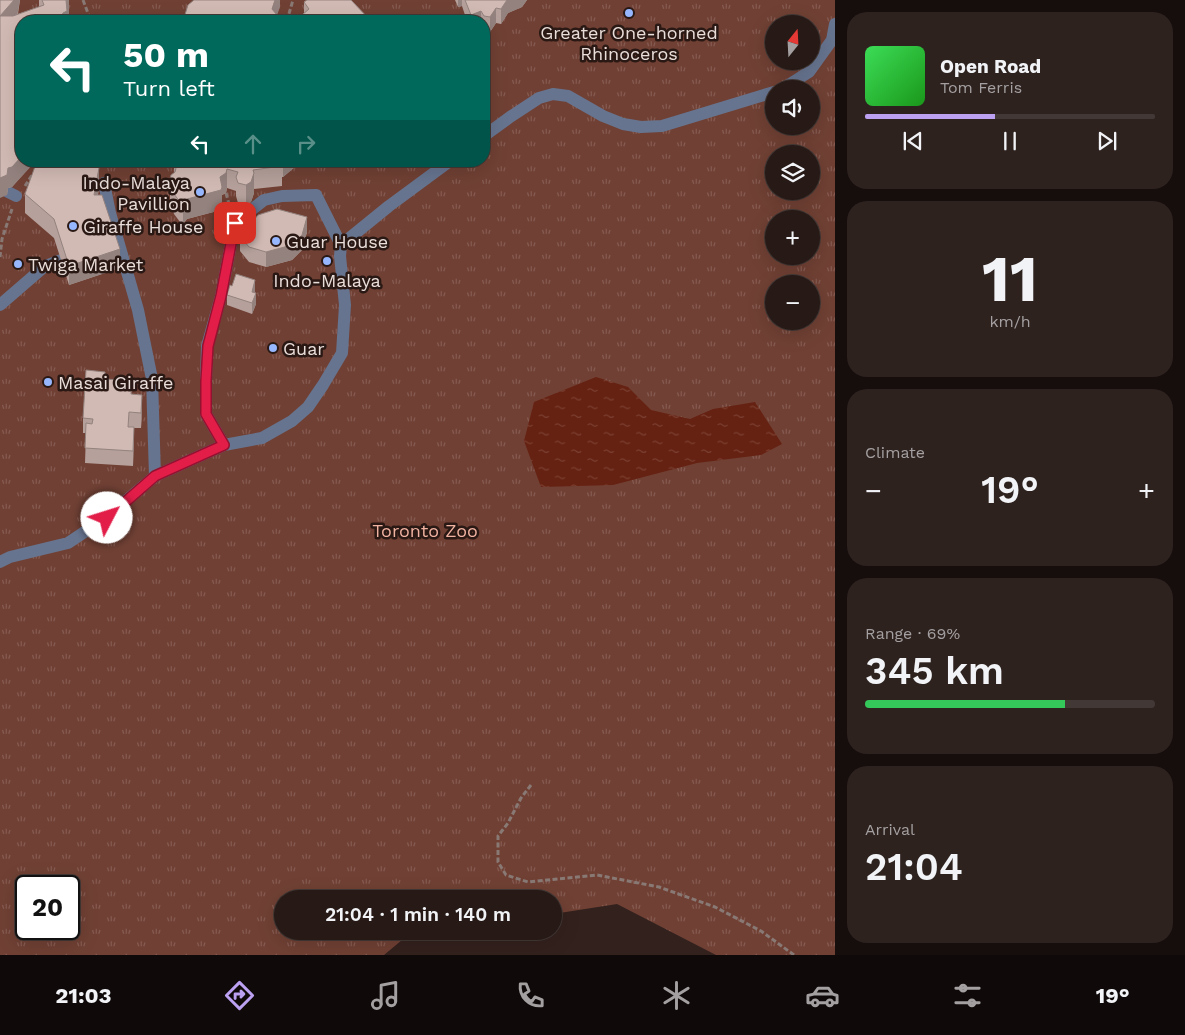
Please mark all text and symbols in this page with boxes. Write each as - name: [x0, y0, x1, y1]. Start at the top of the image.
- marker: Greater One-horned Rhinoceros: [623, 7, 635, 19]
- north arrow: [765, 15, 820, 70]
- map controls: [765, 15, 820, 330]
- place label: Greater One-horned Rhinoceros: [540, 22, 718, 64]
- text: 50 m: [123, 34, 209, 76]
- icon: left: [40, 35, 105, 100]
- text: Open Road: [940, 55, 1041, 78]
- text: Turn left: [123, 76, 215, 101]
- text: Tom Ferris: [940, 78, 1022, 97]
- button: sound: [765, 80, 820, 135]
- icon: previous: [899, 127, 927, 155]
- icon: pause: [996, 127, 1024, 155]
- icon: next: [1093, 127, 1121, 155]
- icon: left: [186, 130, 214, 158]
- icon: ahead: [239, 130, 267, 158]
- icon: right: [292, 130, 320, 158]
- button: layers: [765, 145, 820, 200]
- place label: Indo-Malaya Pavillion: [82, 172, 190, 214]
- marker: Indo-Malaya Pavillion: [194, 186, 206, 198]
- pin: [214, 202, 256, 244]
- icon: arrive: [221, 209, 249, 237]
- button: +: [765, 210, 820, 265]
- place label: Giraffe House: [83, 216, 203, 237]
- marker: Giraffe House: [67, 220, 79, 232]
- place label: Guar House: [286, 231, 388, 252]
- marker: Guar House: [270, 235, 282, 247]
- text: 11: [982, 241, 1038, 317]
- place label: Twiga Market: [28, 254, 144, 275]
- marker: Indo-Malaya: [321, 255, 333, 267]
- marker: Twiga Market: [12, 258, 24, 270]
- place label: Indo-Malaya: [273, 270, 381, 291]
- button: −: [765, 275, 820, 330]
- text: km/h: [989, 312, 1031, 331]
- place label: Guar: [283, 338, 325, 359]
- marker: Guar: [267, 342, 279, 354]
- place label: Masai Giraffe: [58, 372, 173, 393]
- marker: Masai Giraffe: [42, 376, 54, 388]
- text: Climate: [865, 443, 925, 462]
- text: 19°: [981, 468, 1039, 512]
- text: −: [865, 474, 882, 507]
- text: +: [1138, 474, 1155, 507]
- position arrow: [80, 491, 132, 543]
- park label: Toronto Zoo: [372, 520, 478, 541]
- text: Range · 69%: [865, 624, 960, 643]
- text: 345 km: [865, 649, 1004, 693]
- text: Arrival: [865, 820, 915, 839]
- text: 21:04: [865, 845, 963, 889]
- speed limit sign: 20: [15, 875, 80, 940]
- text: 21:04 · 1 min · 140 m: [325, 903, 511, 926]
- icon: directions: [222, 978, 257, 1013]
- icon: music: [368, 978, 403, 1013]
- icon: phone: [513, 978, 548, 1013]
- icon: climate: [659, 978, 694, 1013]
- icon: car: [805, 978, 840, 1013]
- icon: filters: [950, 978, 985, 1013]
- text: 21:03: [55, 983, 112, 1008]
- text: 19°: [1096, 983, 1130, 1008]

